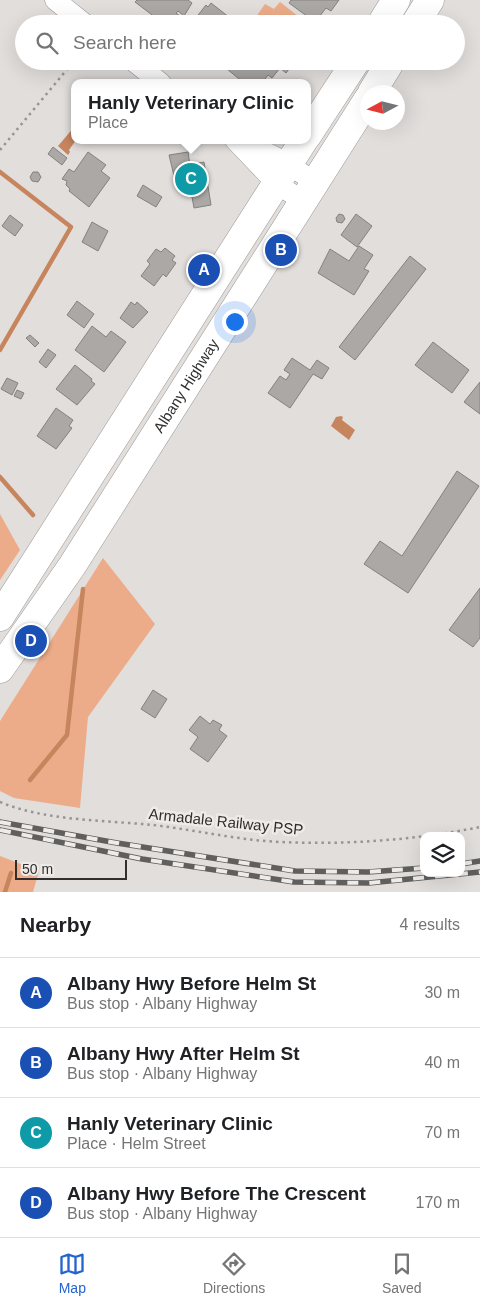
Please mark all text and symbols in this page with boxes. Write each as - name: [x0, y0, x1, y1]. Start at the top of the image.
- search box: [15, 15, 465, 70]
- icon: search: [33, 29, 61, 57]
- text: Search here: [73, 32, 177, 53]
- popup: [71, 79, 311, 144]
- north arrow: [360, 85, 405, 130]
- text: Hanly Veterinary Clinic: [88, 92, 294, 113]
- text: Place: [88, 114, 128, 131]
- pin: C: [175, 160, 207, 198]
- pin: B: [265, 231, 297, 269]
- pin: A: [188, 251, 220, 289]
- your location: [222, 309, 248, 335]
- street label: Albany Highway: [150, 335, 222, 436]
- pin: D: [15, 622, 47, 660]
- street label: Armadale Railway PSP: [148, 805, 304, 838]
- map controls: [420, 832, 465, 877]
- button: layers: [420, 832, 465, 877]
- scale bar: [15, 857, 128, 880]
- text: 50 m: [22, 861, 53, 877]
- text: Nearby: [20, 913, 91, 936]
- text: 4 results: [400, 916, 460, 933]
- text: Albany Hwy Before Helm St: [67, 973, 316, 994]
- text: A: [30, 984, 42, 1001]
- text: 30 m: [424, 984, 460, 1001]
- text: Bus stop · Albany Highway: [67, 995, 257, 1012]
- text: Albany Hwy After Helm St: [67, 1043, 300, 1064]
- text: B: [30, 1054, 42, 1071]
- text: 40 m: [424, 1054, 460, 1071]
- text: Bus stop · Albany Highway: [67, 1065, 257, 1082]
- text: Hanly Veterinary Clinic: [67, 1113, 273, 1134]
- text: C: [30, 1124, 42, 1141]
- text: 70 m: [424, 1124, 460, 1141]
- text: Place · Helm Street: [67, 1135, 206, 1152]
- text: Albany Hwy Before The Crescent: [67, 1183, 366, 1204]
- text: D: [30, 1194, 42, 1211]
- text: 170 m: [416, 1194, 460, 1211]
- text: Bus stop · Albany Highway: [67, 1205, 257, 1222]
- tab: Map: [58, 1250, 86, 1296]
- tab: Directions: [203, 1250, 265, 1296]
- tab: Saved: [382, 1250, 422, 1296]

